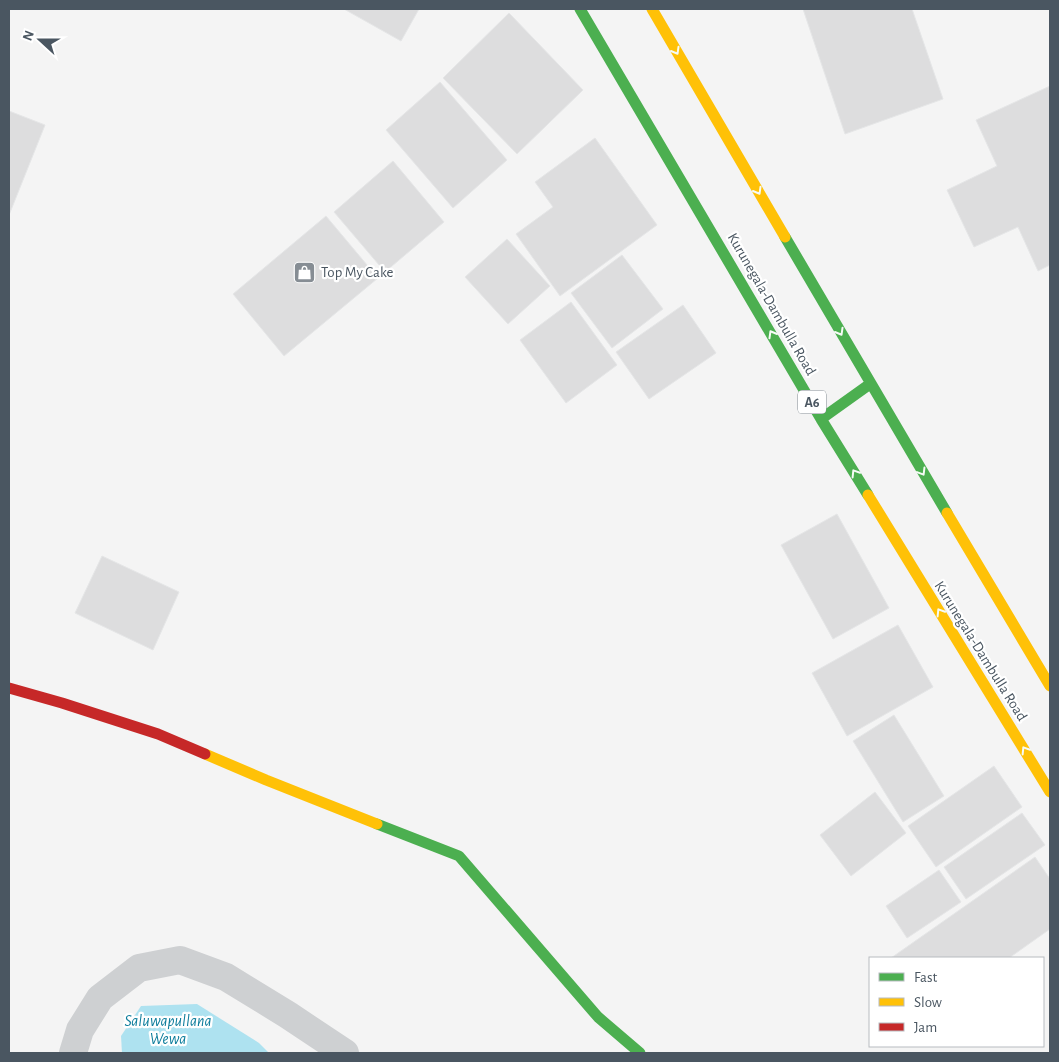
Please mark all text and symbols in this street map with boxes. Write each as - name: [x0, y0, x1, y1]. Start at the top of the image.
- north arrow: [15, 15, 65, 65]
- text: N: [21, 29, 37, 43]
- one-way arrow: [670, 45, 680, 54]
- one-way arrow: [752, 186, 762, 195]
- street label: Kurunegala-Dambulla Road: [725, 231, 819, 378]
- shop icon: Top My Cake: [293, 260, 317, 284]
- place label: Top My Cake: [321, 265, 394, 280]
- one-way arrow: [833, 327, 843, 336]
- one-way arrow: [768, 330, 778, 339]
- road number: A6: [798, 391, 826, 414]
- one-way arrow: [916, 466, 926, 475]
- one-way arrow: [852, 470, 861, 479]
- street label: Kurunegala-Dambulla Road: [931, 579, 1030, 724]
- one-way arrow: [936, 608, 946, 617]
- one-way arrow: [1021, 747, 1031, 756]
- legend: [869, 957, 1044, 1047]
- text: Fast: [914, 970, 938, 985]
- text: Slow: [914, 995, 942, 1010]
- water label: Saluwapullana Wewa: [124, 1013, 212, 1047]
- text: Jam: [914, 1020, 937, 1035]

